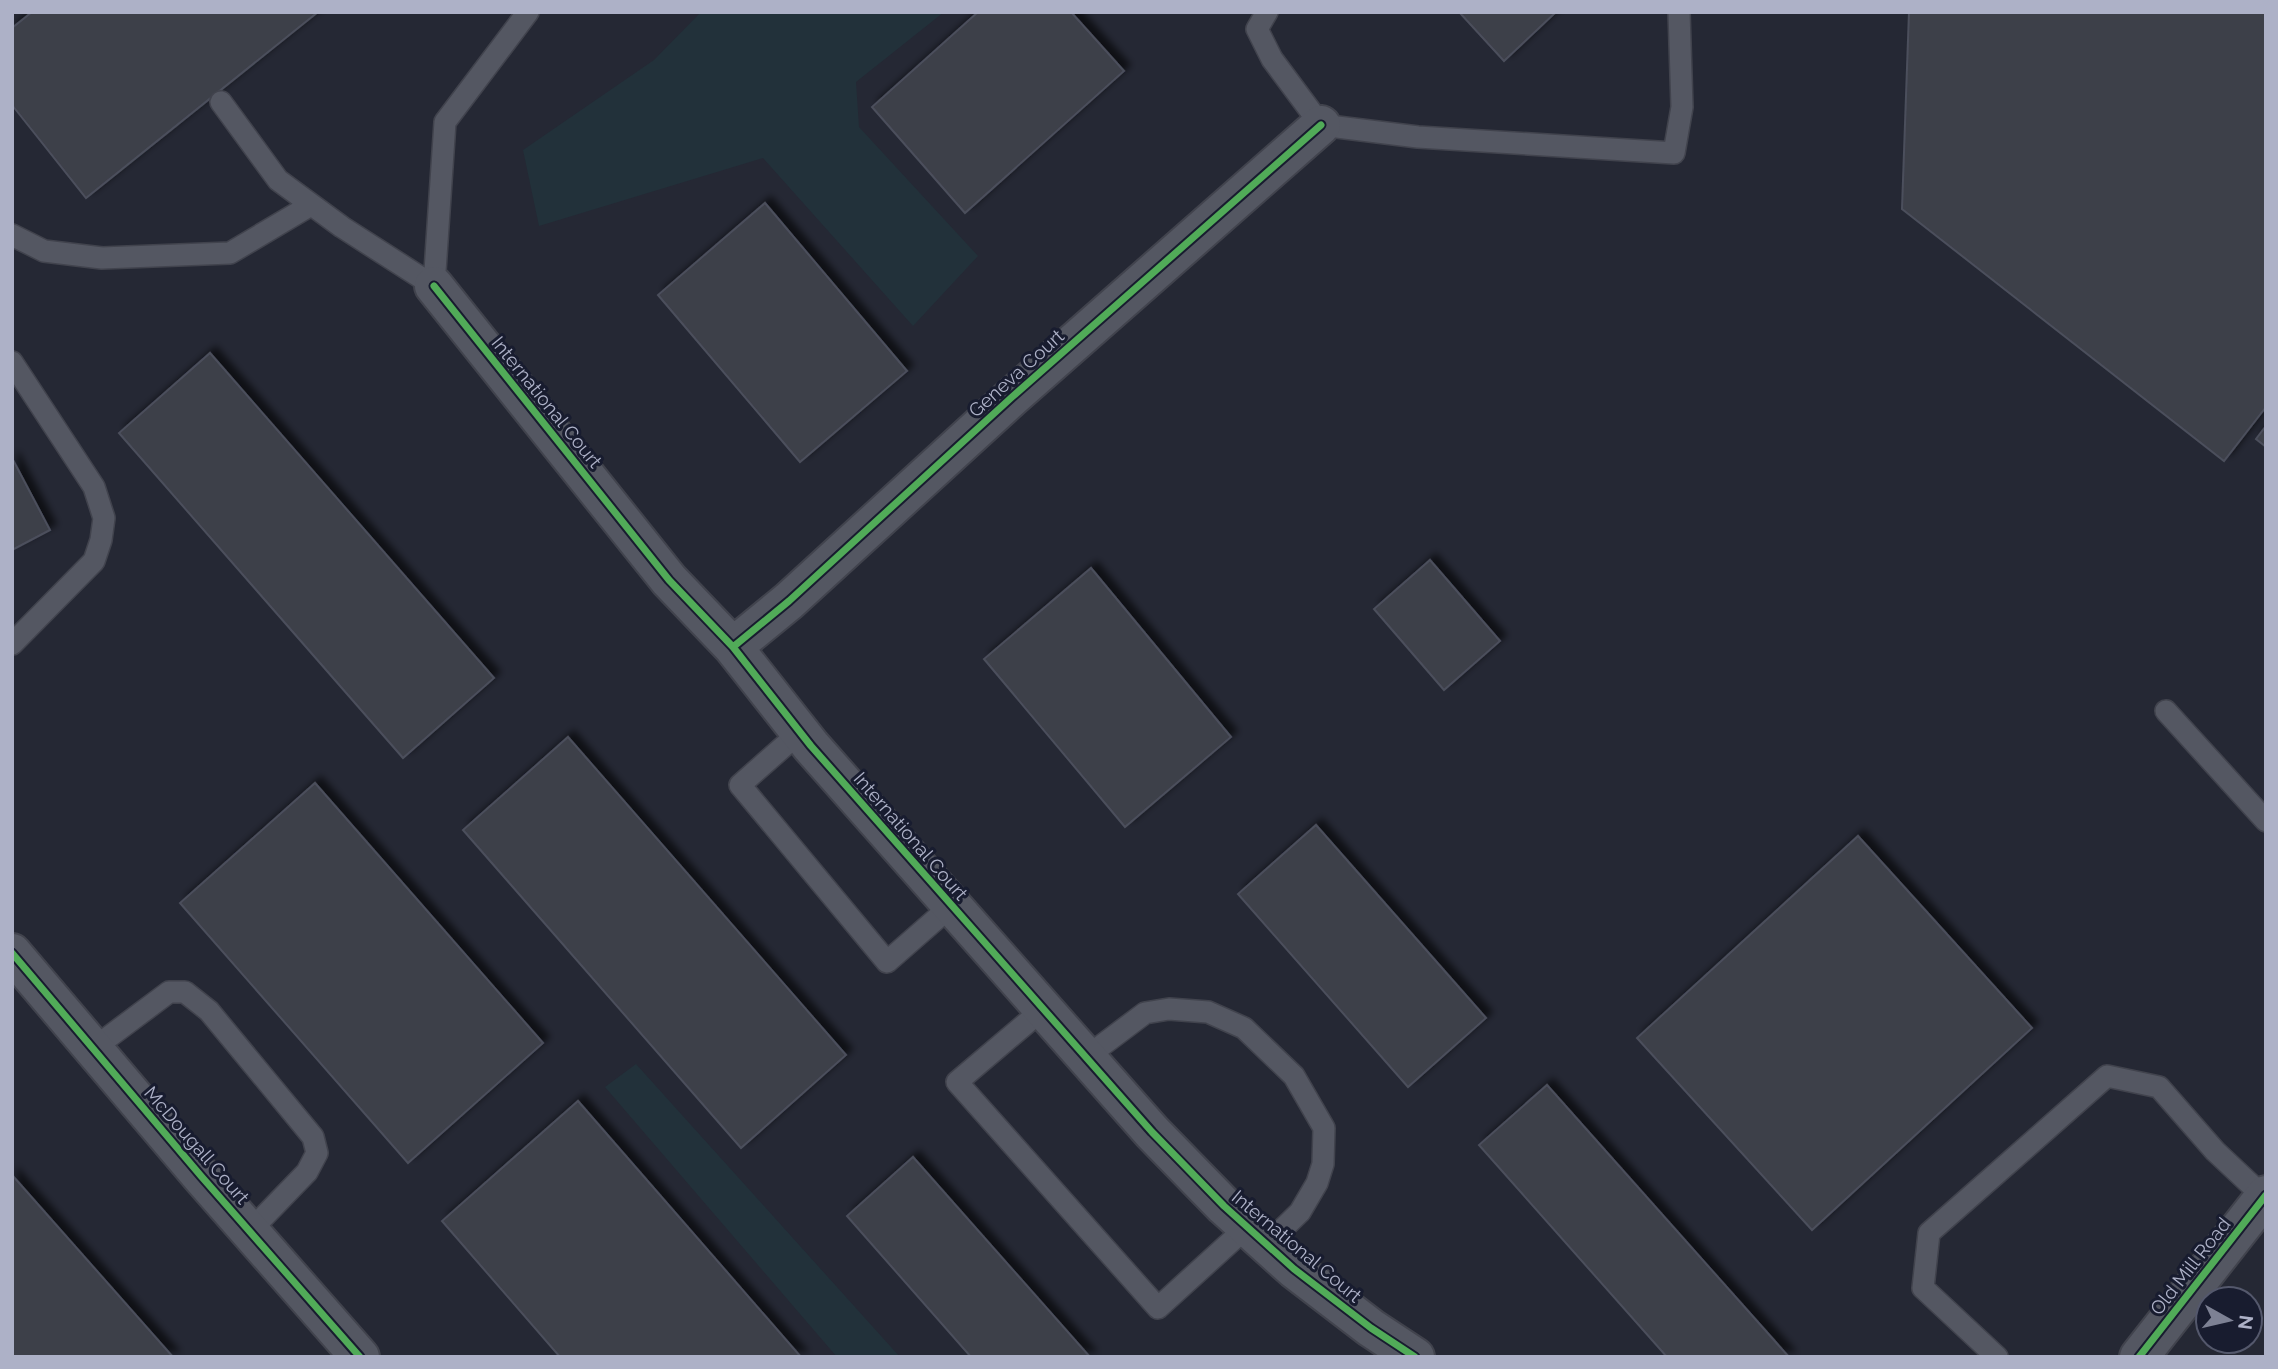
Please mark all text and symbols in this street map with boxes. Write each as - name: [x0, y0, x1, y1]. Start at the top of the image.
- street label: Geneva Court: [964, 324, 1069, 421]
- street label: International Court: [487, 332, 607, 473]
- street label: International Court: [849, 767, 973, 905]
- street label: McDougall Court: [140, 1082, 254, 1209]
- street label: International Court: [1228, 1185, 1367, 1307]
- street label: Old Mill Road: [2145, 1213, 2235, 1319]
- north arrow: [2194, 1285, 2264, 1355]
- text: N: [2234, 1314, 2258, 1331]

